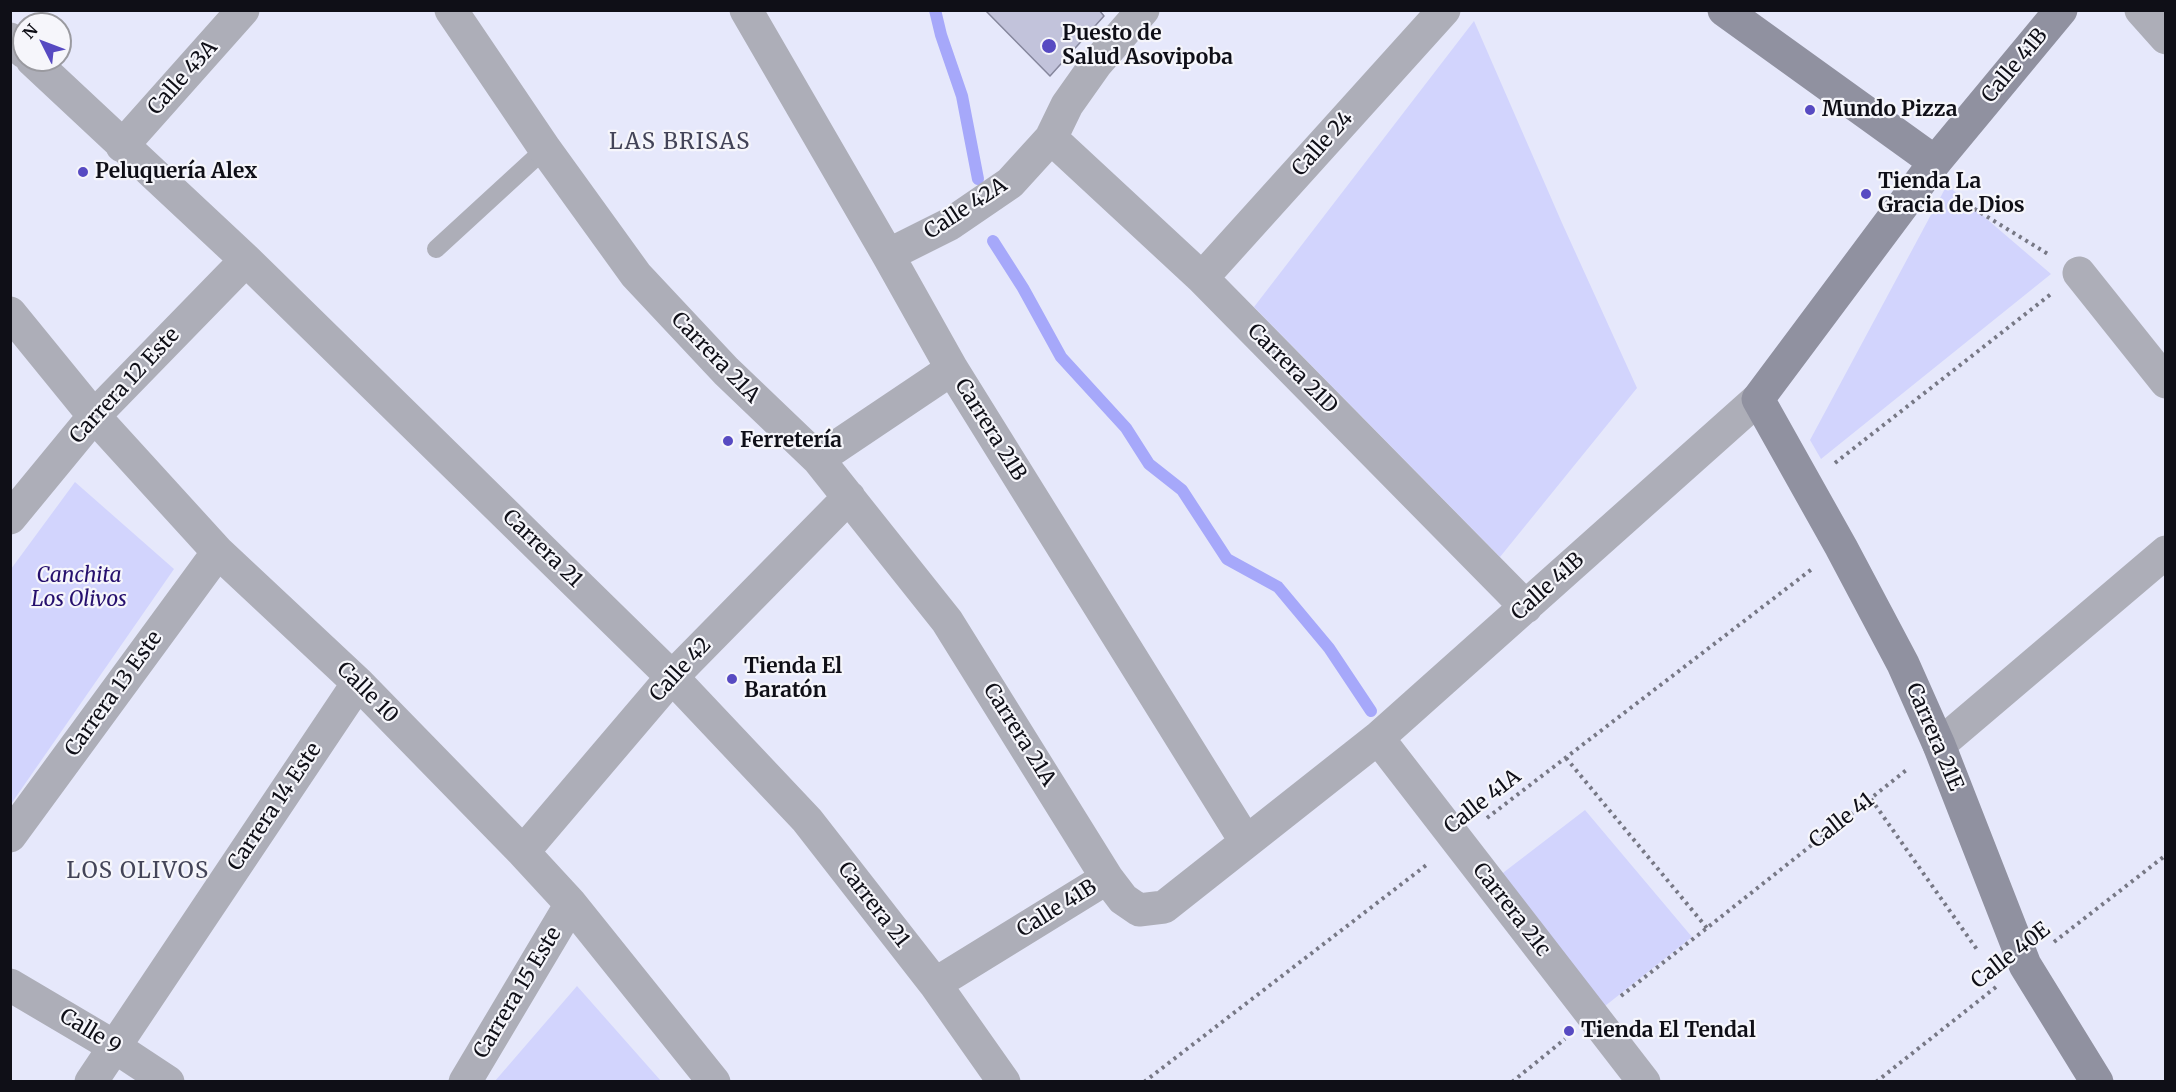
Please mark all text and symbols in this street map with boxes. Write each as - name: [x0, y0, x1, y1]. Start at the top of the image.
- north arrow: [12, 12, 72, 72]
- text: N: [18, 20, 42, 43]
- place label: Puesto de Salud Asovipoba: [1062, 21, 1233, 71]
- street label: Calle 41B: [1977, 24, 2053, 108]
- street label: Calle 43A: [143, 35, 223, 121]
- marker: Puesto de Salud Asovipoba: [1040, 37, 1058, 55]
- place label: Mundo Pizza: [1822, 97, 1958, 123]
- marker: Mundo Pizza: [1803, 103, 1817, 117]
- street label: Calle 24: [1287, 106, 1359, 182]
- district label: LAS BRISAS: [609, 130, 751, 156]
- place label: Peluquería Alex: [95, 159, 257, 185]
- marker: Peluquería Alex: [76, 165, 90, 179]
- place label: Tienda La Gracia de Dios: [1878, 169, 2025, 219]
- street label: Calle 42A: [920, 173, 1012, 245]
- marker: Tienda La Gracia de Dios: [1859, 187, 1873, 201]
- street label: Carrera 21A: [665, 307, 765, 409]
- street label: Carrera 21D: [1242, 319, 1342, 419]
- street label: Carrera 12 Este: [65, 323, 185, 449]
- street label: Carrera 21B: [949, 375, 1031, 485]
- place label: Ferretería: [740, 428, 842, 454]
- marker: Ferretería: [721, 434, 735, 448]
- street label: Carrera 21: [497, 505, 587, 593]
- street label: Calle 41B: [1507, 548, 1589, 626]
- park label: Canchita Los Olivos: [31, 563, 127, 613]
- street label: Carrera 13 Este: [60, 626, 168, 762]
- street label: Calle 42: [645, 633, 717, 707]
- place label: Tienda El Baratón: [744, 654, 842, 704]
- street label: Calle 10: [331, 657, 403, 729]
- marker: Tienda El Baratón: [725, 672, 739, 686]
- street label: Carrera 21A: [977, 679, 1061, 791]
- street label: Carrera 21E: [1900, 679, 1968, 795]
- street label: Carrera 14 Este: [223, 738, 327, 876]
- street label: Calle 41A: [1440, 764, 1526, 840]
- street label: Calle 41: [1805, 788, 1879, 854]
- street label: Carrera 21: [832, 857, 914, 953]
- street label: Carrera 21c: [1467, 858, 1555, 962]
- district label: LOS OLIVOS: [66, 859, 210, 885]
- street label: Calle 41B: [1013, 875, 1101, 943]
- street label: Calle 40E: [1967, 917, 2055, 995]
- street label: Carrera 15 Este: [469, 923, 567, 1063]
- street label: Calle 9: [55, 1004, 125, 1060]
- place label: Tienda El Tendal: [1581, 1018, 1756, 1044]
- marker: Tienda El Tendal: [1562, 1024, 1576, 1038]

